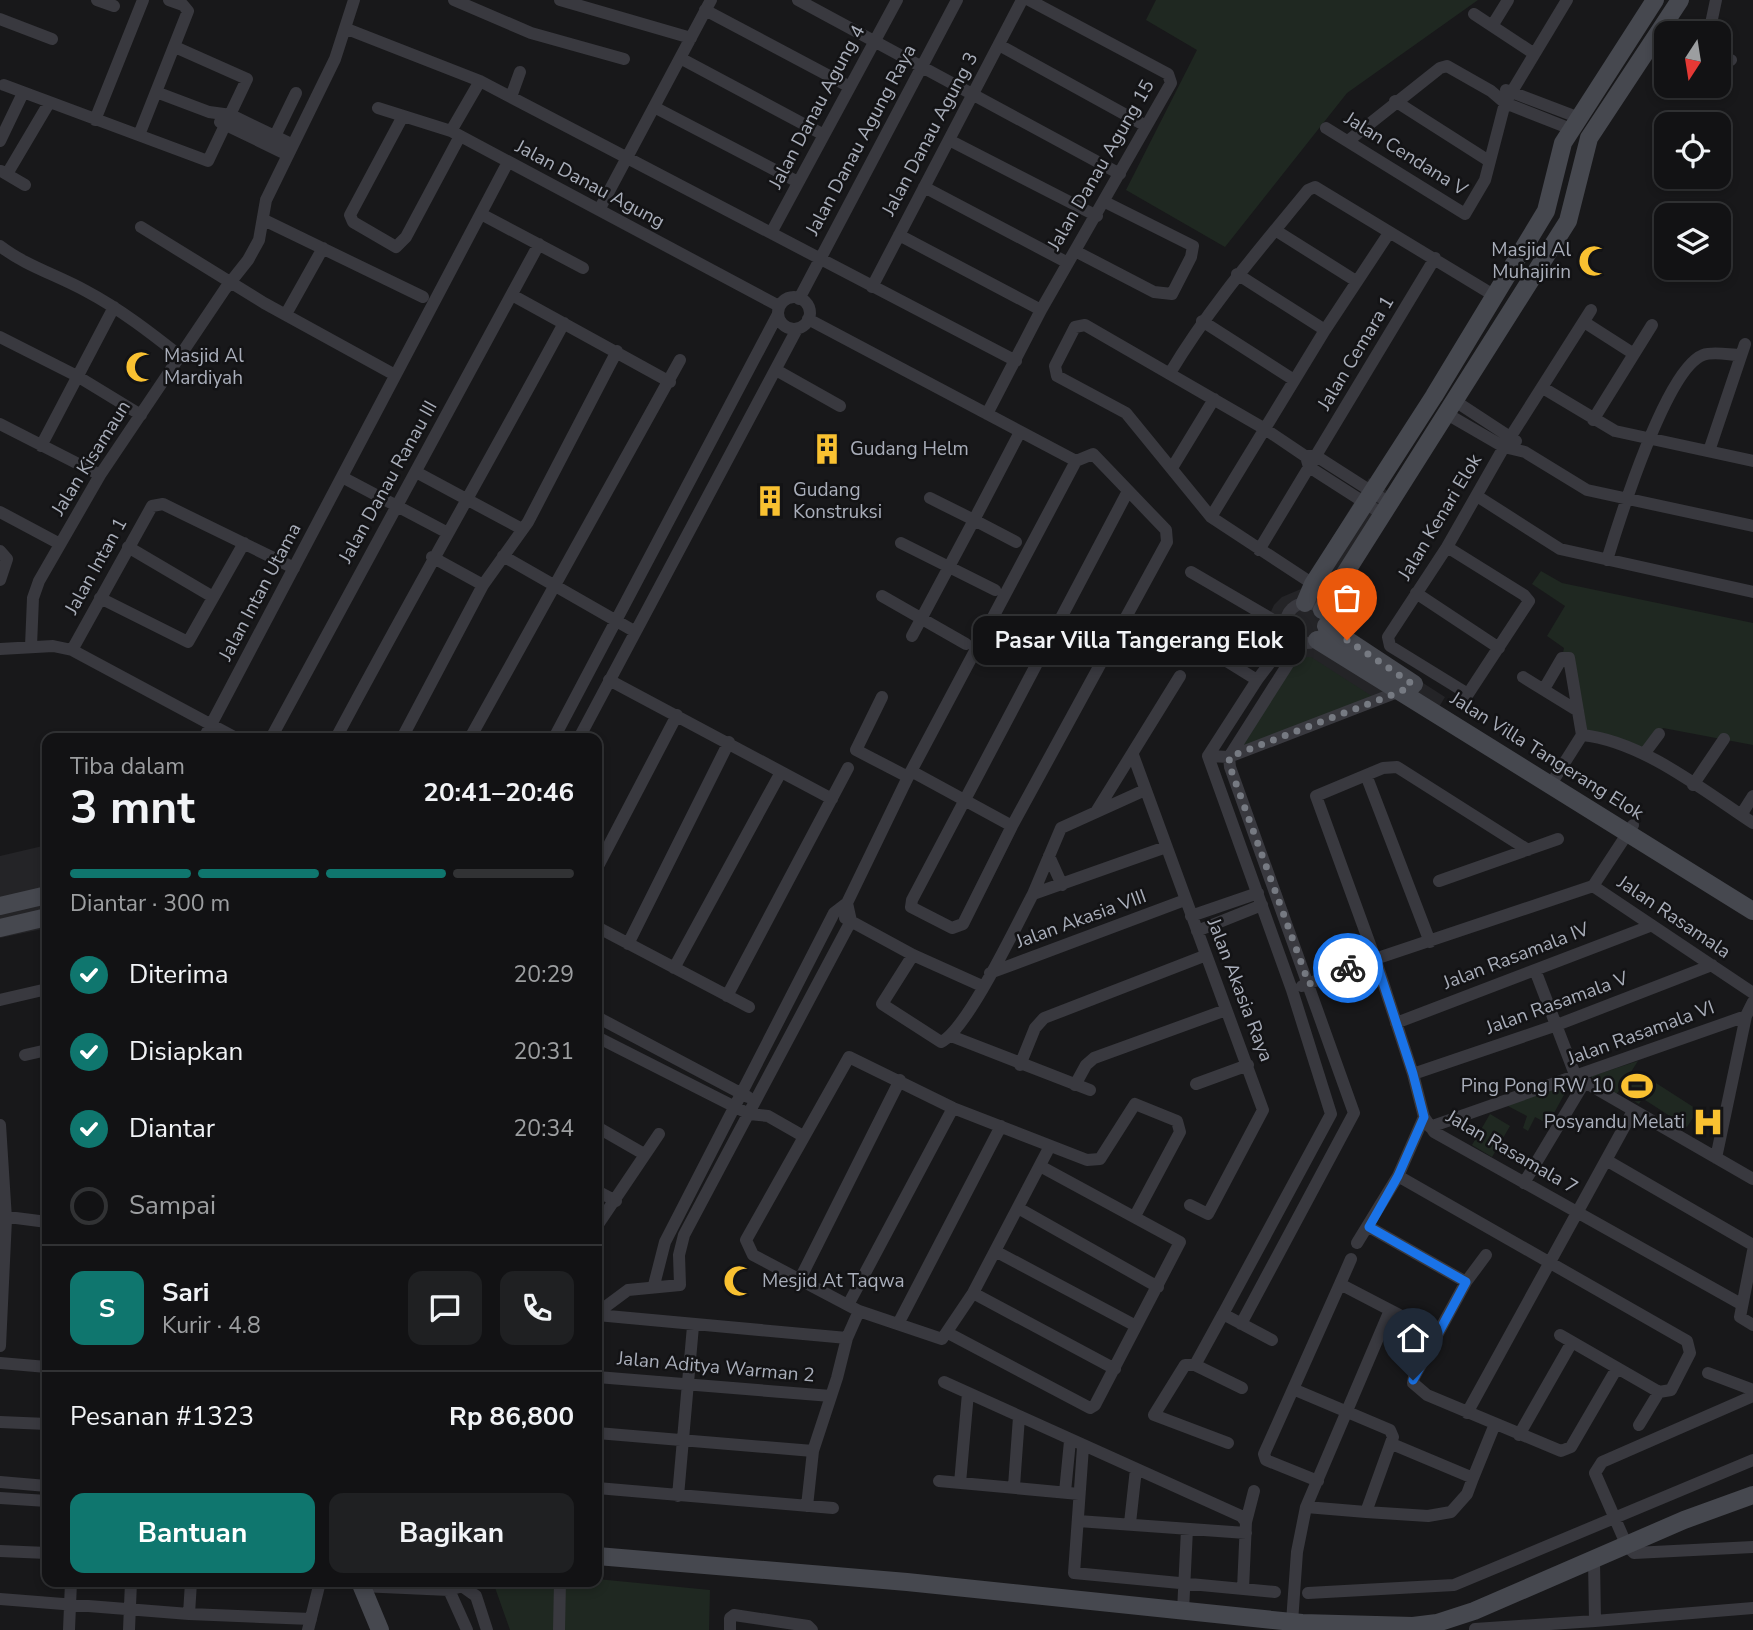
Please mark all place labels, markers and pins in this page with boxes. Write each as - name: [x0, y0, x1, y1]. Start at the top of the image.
- place label: Masjid Al Muhajirin: [1491, 237, 1571, 285]
- mosque icon: Masjid Al Muhajirin: [1577, 244, 1611, 278]
- place label: Masjid Al Mardiyah: [164, 343, 244, 391]
- mosque icon: Masjid Al Mardiyah: [124, 350, 158, 384]
- building icon: Gudang Helm: [810, 432, 844, 466]
- place label: Gudang Helm: [850, 436, 969, 462]
- place label: Gudang Konstruksi: [793, 477, 882, 525]
- building icon: Gudang Konstruksi: [753, 484, 787, 518]
- pin: [1317, 568, 1377, 640]
- callout: Pasar Villa Tangerang Elok: [972, 616, 1305, 664]
- sports icon: Ping Pong RW 10: [1620, 1069, 1654, 1103]
- place label: Ping Pong RW 10: [1461, 1073, 1614, 1099]
- hospital icon: Posyandu Melati: [1691, 1105, 1725, 1139]
- place label: Posyandu Melati: [1544, 1109, 1685, 1135]
- mosque icon: Mesjid At Taqwa: [722, 1264, 756, 1298]
- place label: Mesjid At Taqwa: [762, 1268, 905, 1294]
- pin: [1383, 1308, 1443, 1380]

